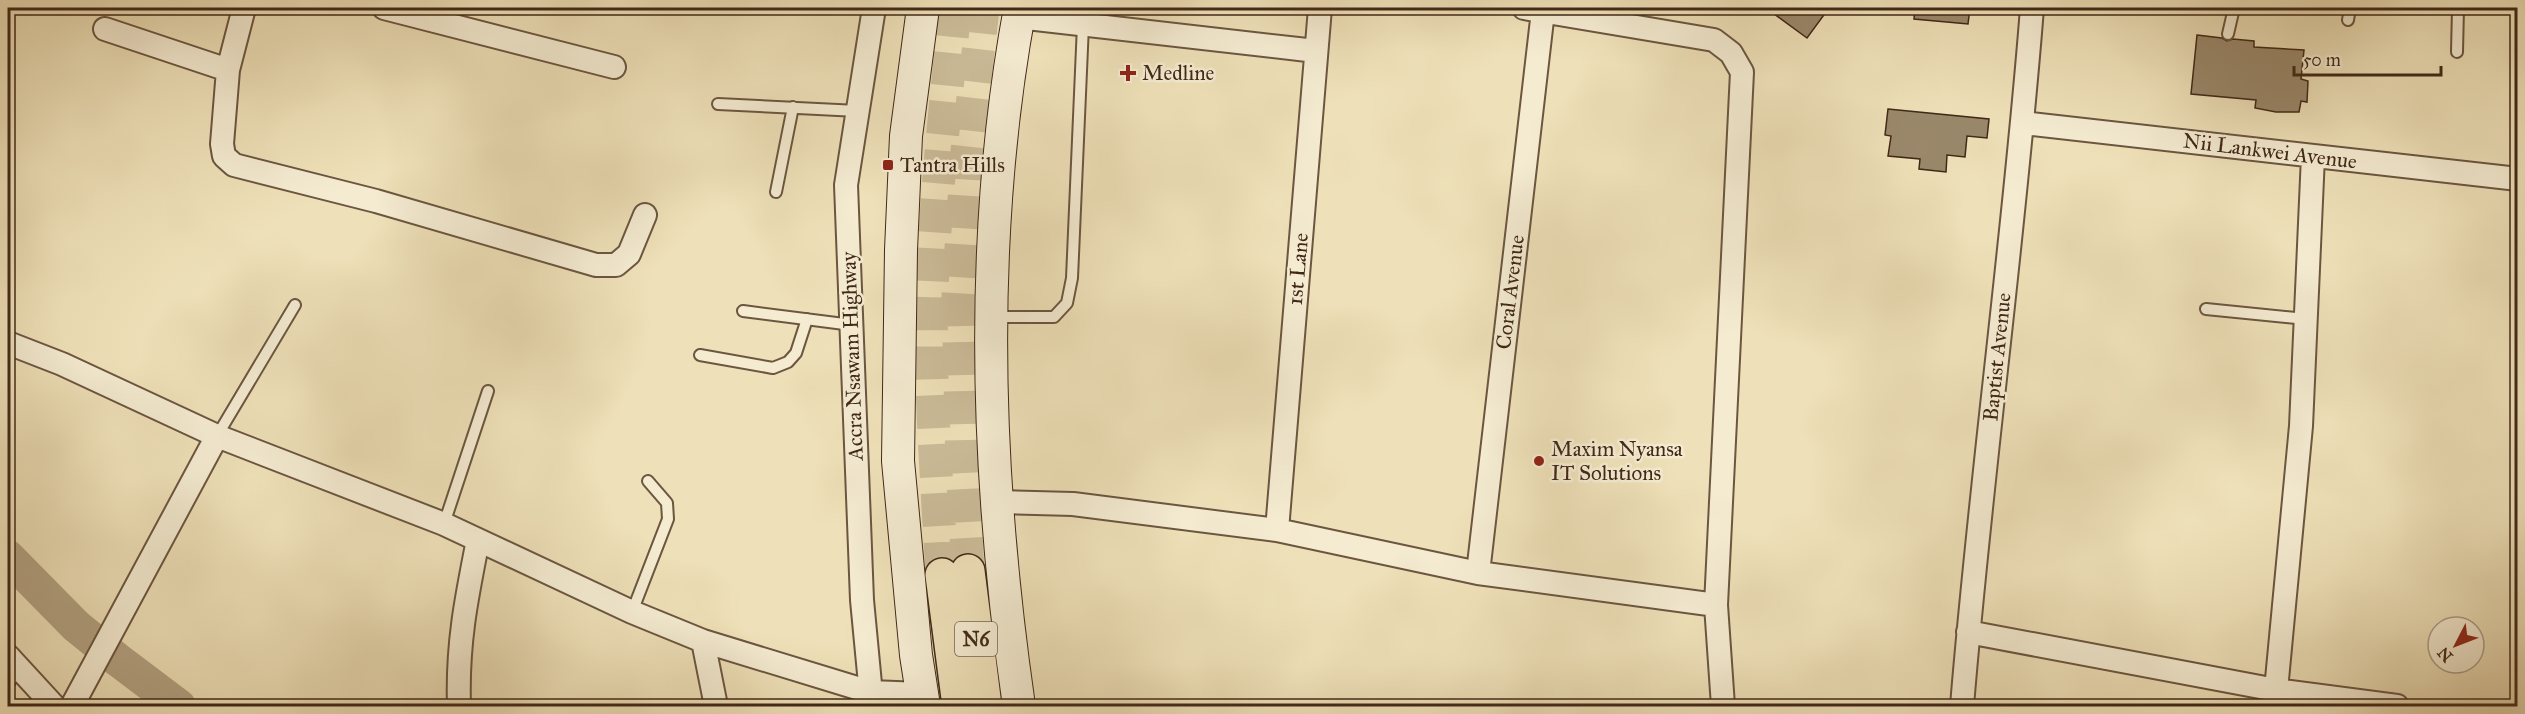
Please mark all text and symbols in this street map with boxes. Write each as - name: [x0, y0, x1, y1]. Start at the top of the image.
- scale bar: [2294, 39, 2441, 77]
- text: 50 m: [2303, 49, 2341, 71]
- place label: Medline: [1142, 60, 1215, 86]
- marker: Medline: [1119, 64, 1137, 82]
- street label: Nii Lankwei Avenue: [2182, 127, 2359, 175]
- place label: Tantra Hills: [900, 152, 1005, 178]
- marker: Tantra Hills: [881, 158, 895, 172]
- street label: 1st Lane: [1282, 232, 1314, 306]
- street label: Coral Avenue: [1490, 233, 1530, 351]
- street label: Accra Nsawam Highway: [835, 250, 869, 462]
- street label: Baptist Avenue: [1977, 291, 2017, 423]
- place label: Maxim Nyansa IT Solutions: [1551, 436, 1683, 486]
- marker: Maxim Nyansa IT Solutions: [1532, 454, 1546, 468]
- north arrow: [2426, 615, 2486, 675]
- road number: N6: [955, 622, 997, 656]
- text: N: [2433, 643, 2457, 666]

